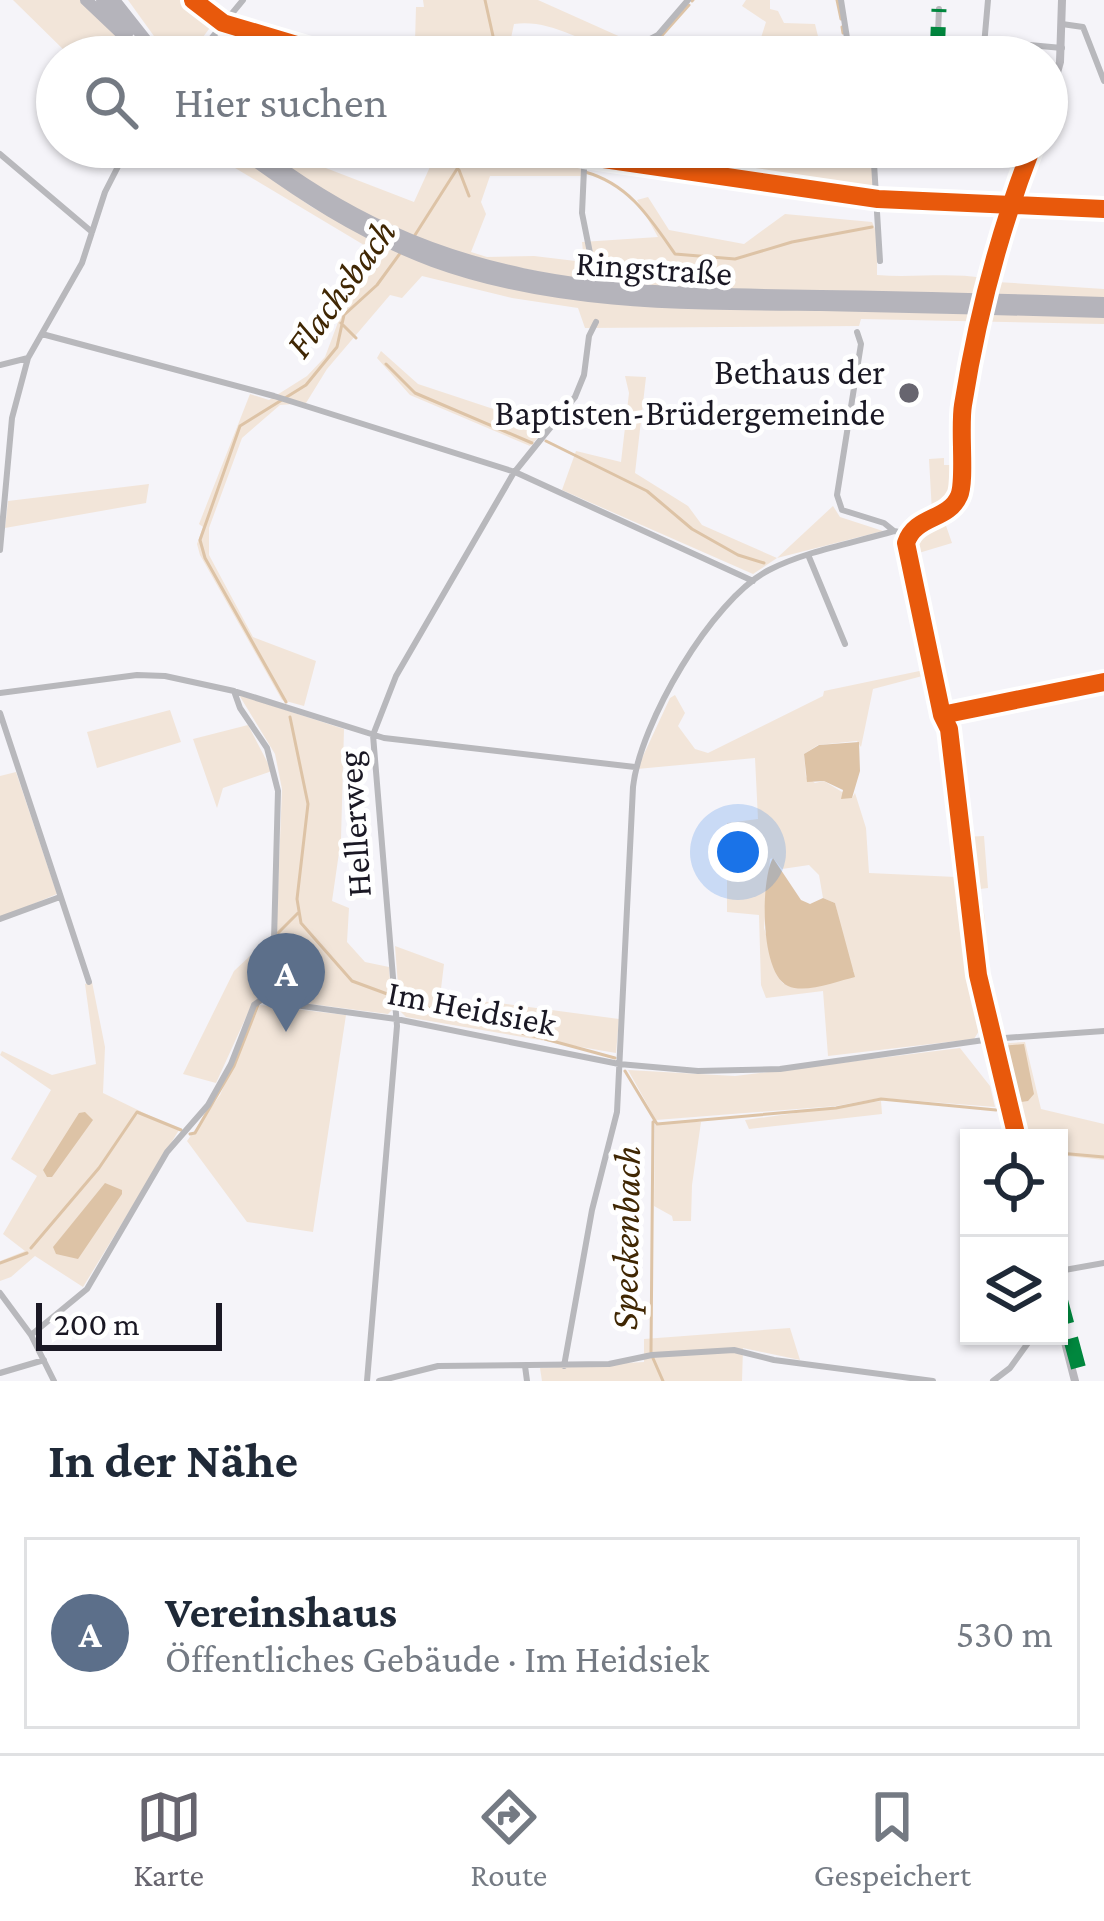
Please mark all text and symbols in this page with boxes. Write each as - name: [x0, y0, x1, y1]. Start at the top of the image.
- search box: [36, 36, 1068, 168]
- icon: search: [78, 69, 144, 135]
- text: Hier suchen: [174, 77, 388, 127]
- water label: Flachsbach: [276, 211, 404, 365]
- street label: Ringstraße: [574, 243, 734, 293]
- place label: Bethaus der Baptisten-Brüdergemeinde: [495, 352, 885, 433]
- marker: Bethaus der Baptisten-Brüdergemeinde: [896, 380, 922, 406]
- street label: Hellerweg: [329, 750, 379, 898]
- your location: [708, 822, 768, 882]
- pin: A: [247, 933, 325, 1032]
- street label: Im Heidsiek: [384, 972, 561, 1044]
- map controls: [960, 1129, 1068, 1345]
- button: locate: [960, 1129, 1068, 1237]
- water label: Speckenbach: [602, 1145, 649, 1331]
- button: layers: [960, 1237, 1068, 1345]
- scale bar: [36, 1297, 222, 1350]
- text: 200 m: [54, 1305, 140, 1342]
- text: In der Nähe: [48, 1431, 298, 1488]
- text: Vereinshaus: [165, 1587, 397, 1637]
- text: A: [78, 1612, 102, 1655]
- text: 530 m: [956, 1612, 1053, 1655]
- text: Öffentliches Gebäude · Im Heidsiek: [165, 1637, 709, 1680]
- tab: Karte: [133, 1784, 204, 1893]
- tab: Route: [470, 1784, 547, 1893]
- tab: Gespeichert: [814, 1784, 971, 1893]

